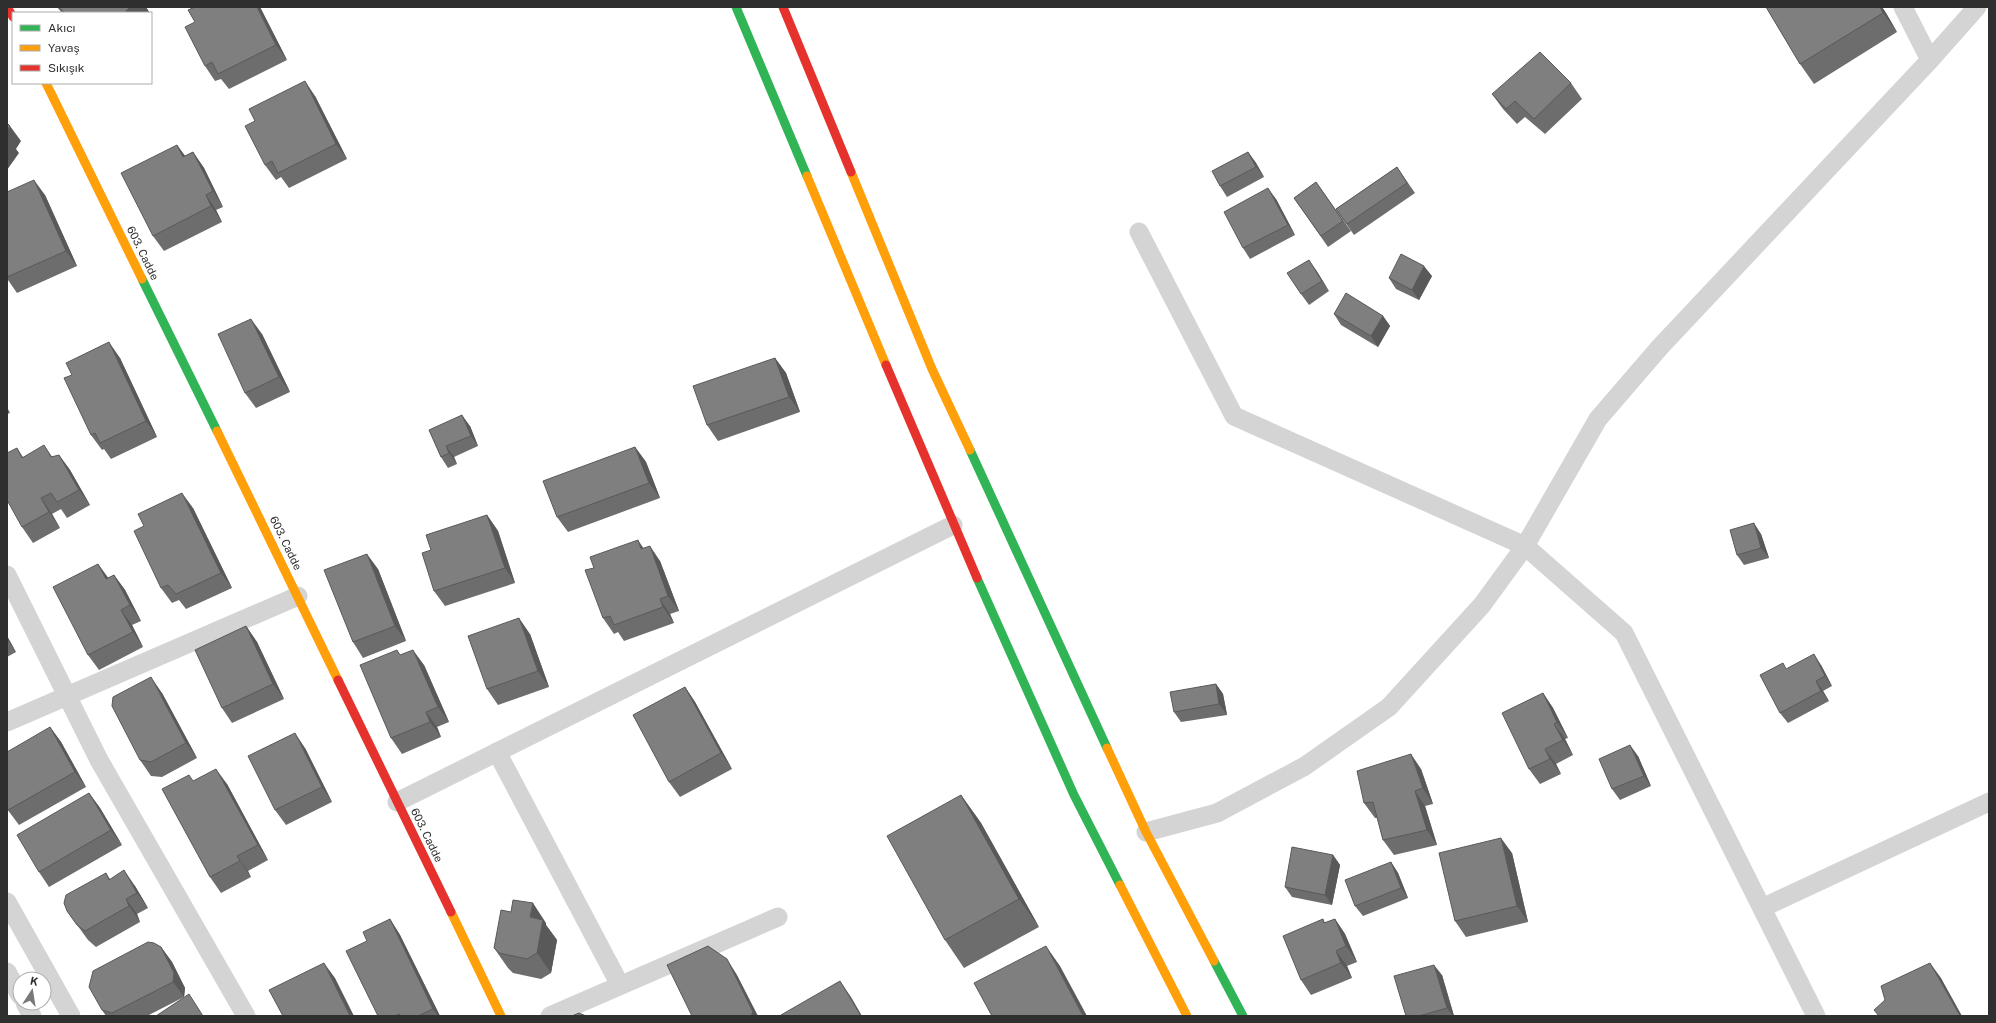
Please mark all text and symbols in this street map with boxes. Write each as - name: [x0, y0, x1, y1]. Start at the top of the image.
- legend: [12, 12, 152, 84]
- text: Akıcı: [48, 21, 76, 35]
- text: Yavaş: [48, 41, 80, 55]
- text: Sıkışık: [48, 61, 85, 75]
- street label: 603. Cadde: [125, 224, 161, 282]
- street label: 603. Cadde: [268, 514, 304, 572]
- street label: 603. Cadde: [409, 806, 445, 864]
- north arrow: [12, 971, 52, 1011]
- text: K: [29, 975, 39, 988]

